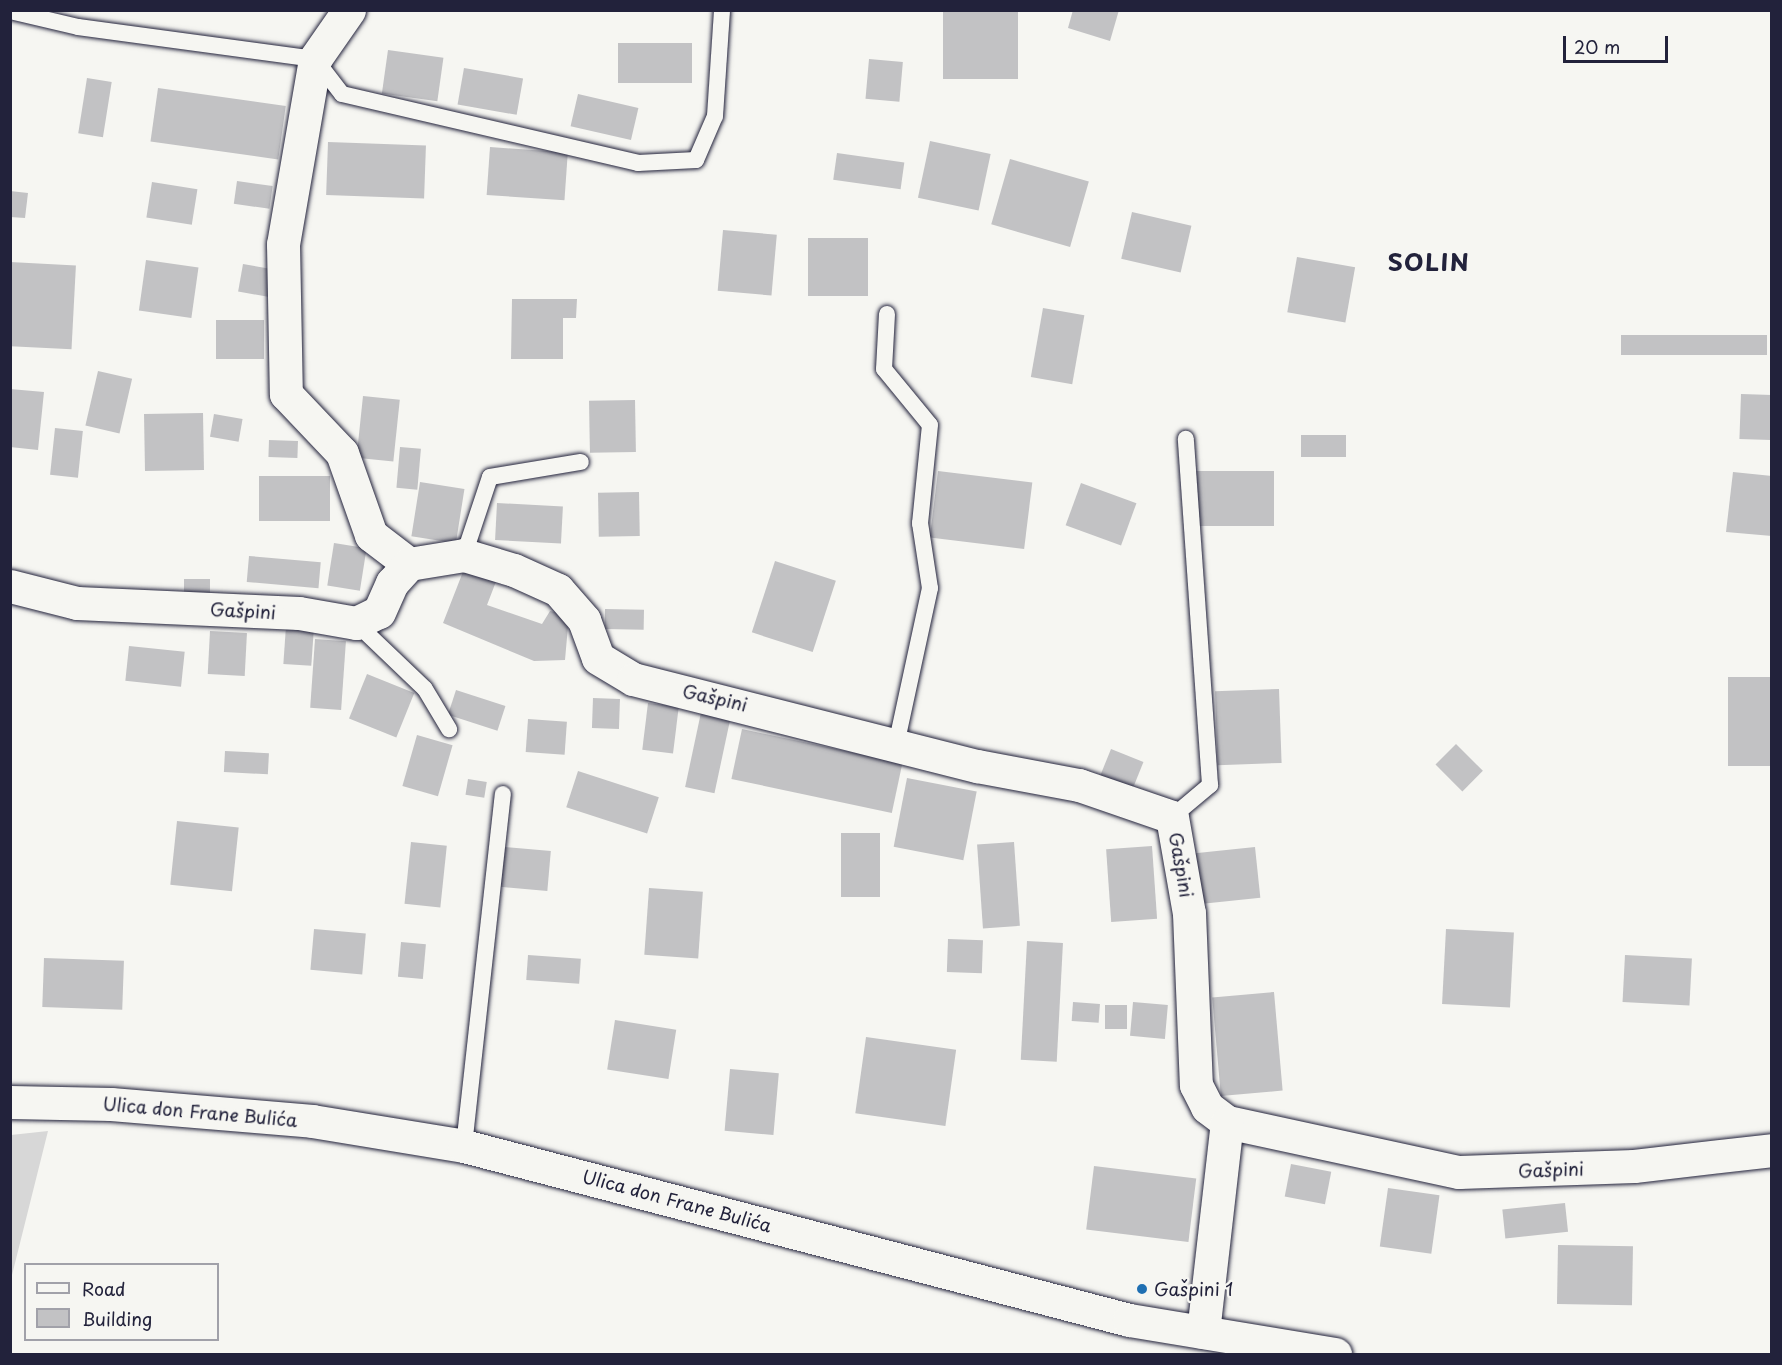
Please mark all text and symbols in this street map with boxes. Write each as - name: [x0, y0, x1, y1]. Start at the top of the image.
- scale bar: [1566, 24, 1671, 62]
- text: 20 m: [1574, 33, 1620, 60]
- district label: SOLIN: [1388, 248, 1470, 276]
- street label: Gašpini: [210, 598, 276, 624]
- street label: Gašpini: [680, 680, 750, 716]
- street label: Gašpini: [1165, 831, 1197, 899]
- street label: Ulica don Frane Bulića: [101, 1093, 299, 1131]
- street label: Gašpini: [1518, 1158, 1584, 1182]
- street label: Ulica don Frane Bulića: [579, 1165, 775, 1237]
- legend: [24, 1263, 219, 1341]
- text: Road: [82, 1275, 126, 1302]
- place label: Gašpini 1: [1154, 1278, 1234, 1300]
- marker: Gašpini 1: [1135, 1282, 1149, 1296]
- text: Building: [82, 1305, 152, 1332]

